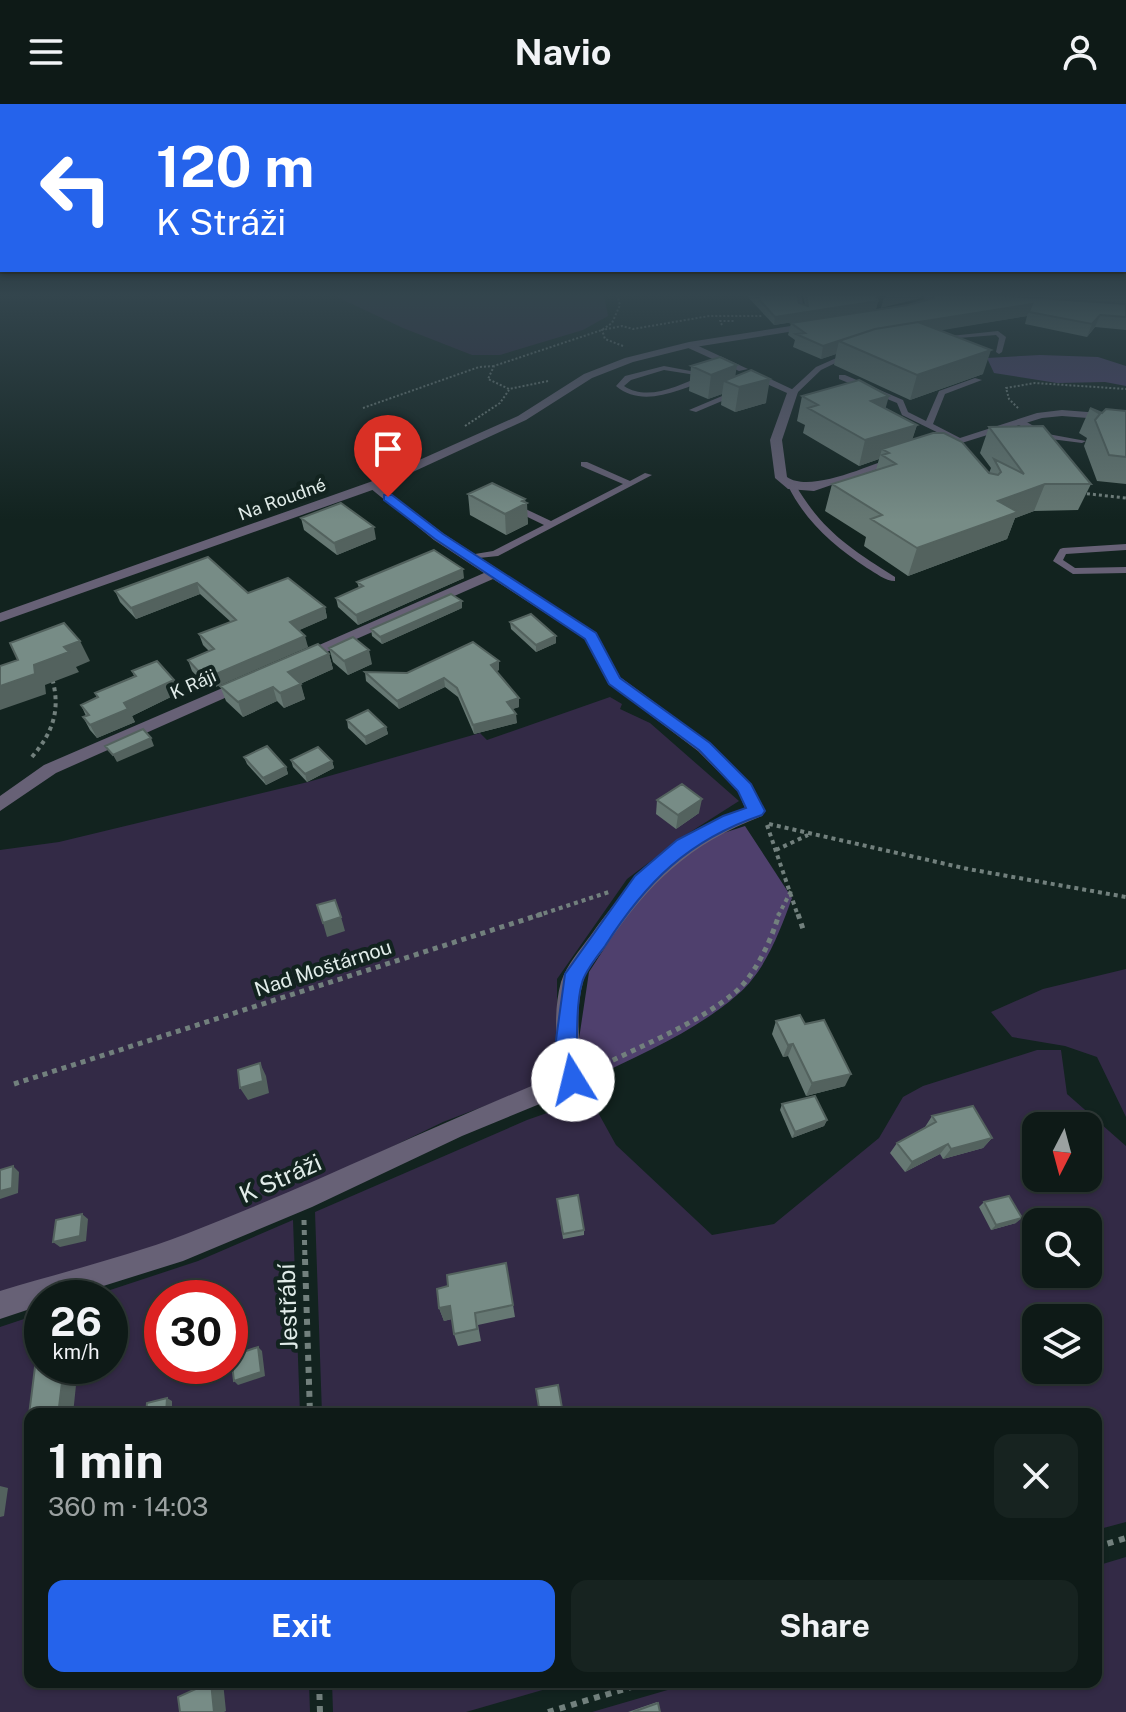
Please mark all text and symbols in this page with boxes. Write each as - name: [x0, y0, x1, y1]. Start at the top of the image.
- icon: menu: [24, 30, 68, 74]
- icon: person: [1058, 30, 1102, 74]
- text: Navio: [515, 31, 611, 73]
- text: 120 m: [156, 134, 314, 200]
- icon: left: [24, 136, 128, 240]
- text: K Stráži: [156, 201, 286, 243]
- pin: [354, 415, 422, 497]
- icon: arrive: [366, 427, 410, 471]
- street label: Na Roudné: [235, 473, 329, 525]
- street label: K Ráji: [167, 665, 219, 703]
- street label: Nad Moštárnou: [251, 935, 395, 1001]
- position arrow: [531, 1038, 615, 1122]
- north arrow: [1022, 1112, 1102, 1192]
- map controls: [1022, 1112, 1102, 1384]
- street label: K Stráži: [235, 1148, 325, 1208]
- button: search: [1022, 1208, 1102, 1288]
- street label: Jestřábí: [271, 1262, 302, 1351]
- speed limit sign: 30: [144, 1280, 248, 1384]
- text: 26: [50, 1298, 102, 1345]
- button: layers: [1022, 1304, 1102, 1384]
- text: km/h: [52, 1340, 100, 1364]
- text: 1 min: [48, 1432, 164, 1489]
- button: close: [994, 1434, 1078, 1518]
- text: 360 m · 14:03: [48, 1491, 208, 1522]
- button: Exit: [48, 1580, 555, 1672]
- button: Share: [571, 1580, 1078, 1672]

